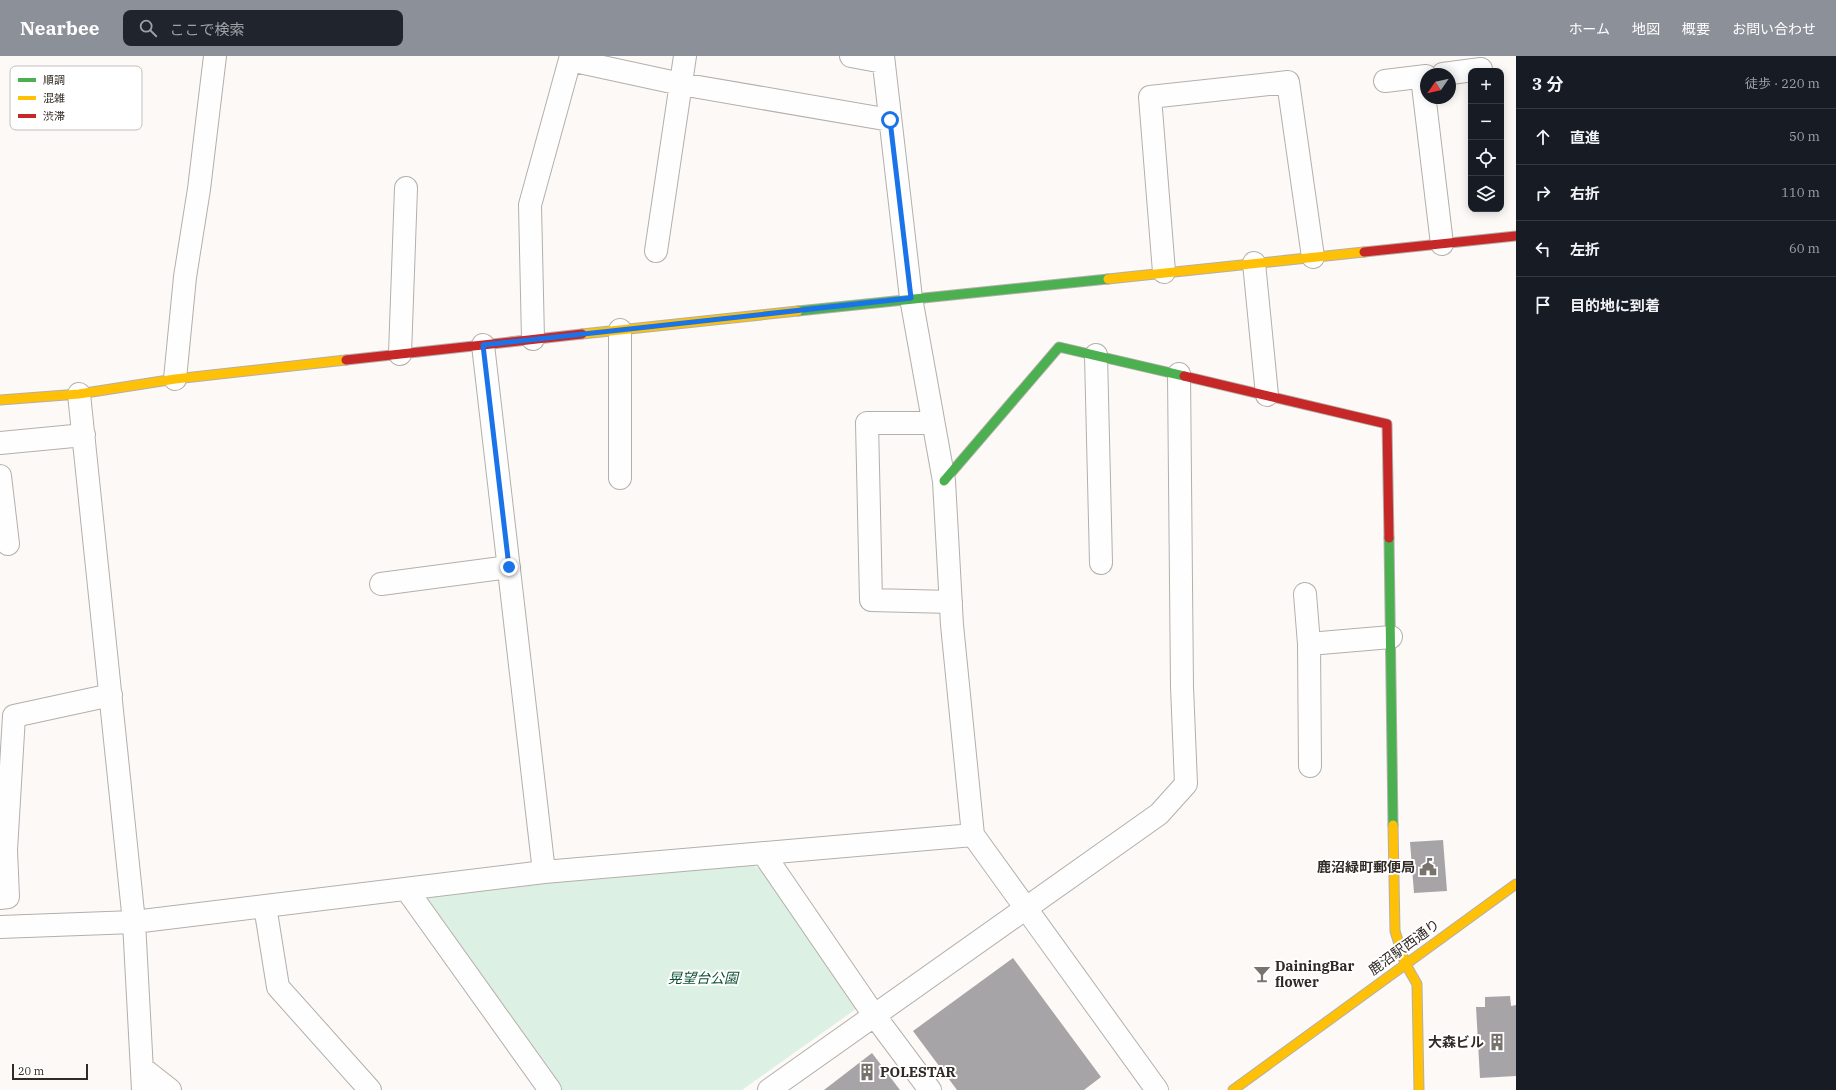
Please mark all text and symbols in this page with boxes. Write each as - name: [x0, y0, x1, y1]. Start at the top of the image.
- search box: [123, 10, 403, 46]
- text: Nearbee: [20, 16, 99, 40]
- icon: search: [137, 17, 159, 39]
- text: ここで検索: [169, 20, 244, 39]
- text: ホーム: [1568, 20, 1610, 38]
- text: 地図: [1632, 20, 1660, 38]
- text: 概要: [1682, 20, 1710, 38]
- text: お問い合わせ: [1732, 20, 1816, 38]
- legend: [10, 66, 142, 130]
- north arrow: [1420, 68, 1456, 104]
- map controls: [1468, 68, 1504, 212]
- button: +: [1468, 68, 1504, 104]
- text: 順調: [43, 73, 65, 87]
- text: 3 分: [1532, 73, 1563, 95]
- text: 徒歩 · 220 m: [1745, 75, 1820, 92]
- text: 混雑: [43, 91, 65, 105]
- button: −: [1468, 104, 1504, 140]
- text: 渋滞: [43, 109, 65, 123]
- route start: [881, 111, 899, 129]
- icon: ahead: [1532, 126, 1554, 148]
- text: 直進: [1570, 128, 1600, 147]
- text: 50 m: [1789, 128, 1820, 145]
- button: locate: [1468, 140, 1504, 176]
- button: layers: [1468, 176, 1504, 212]
- icon: right: [1532, 182, 1554, 204]
- text: 右折: [1570, 184, 1600, 203]
- text: 110 m: [1781, 184, 1820, 201]
- icon: left: [1532, 238, 1554, 260]
- text: 左折: [1570, 240, 1600, 259]
- text: 60 m: [1789, 240, 1820, 257]
- icon: arrive: [1532, 294, 1554, 316]
- text: 目的地に到着: [1570, 296, 1660, 315]
- route end: [500, 558, 518, 576]
- public building icon: 鹿沼緑町郵便局: [1418, 857, 1438, 877]
- place label: 鹿沼緑町郵便局: [1317, 858, 1415, 876]
- street label: 鹿沼駅西通り: [1365, 915, 1443, 979]
- place label: DainingBar flower: [1275, 957, 1354, 991]
- bar icon: DainingBar flower: [1252, 964, 1272, 984]
- park label: 晃望台公園: [668, 969, 740, 987]
- building icon: 大森ビル: [1487, 1032, 1507, 1052]
- place label: 大森ビル: [1428, 1033, 1484, 1051]
- scale bar: [12, 1062, 88, 1081]
- building icon: POLESTAR: [857, 1062, 877, 1082]
- place label: POLESTAR: [880, 1063, 957, 1081]
- text: 20 m: [18, 1064, 44, 1078]

